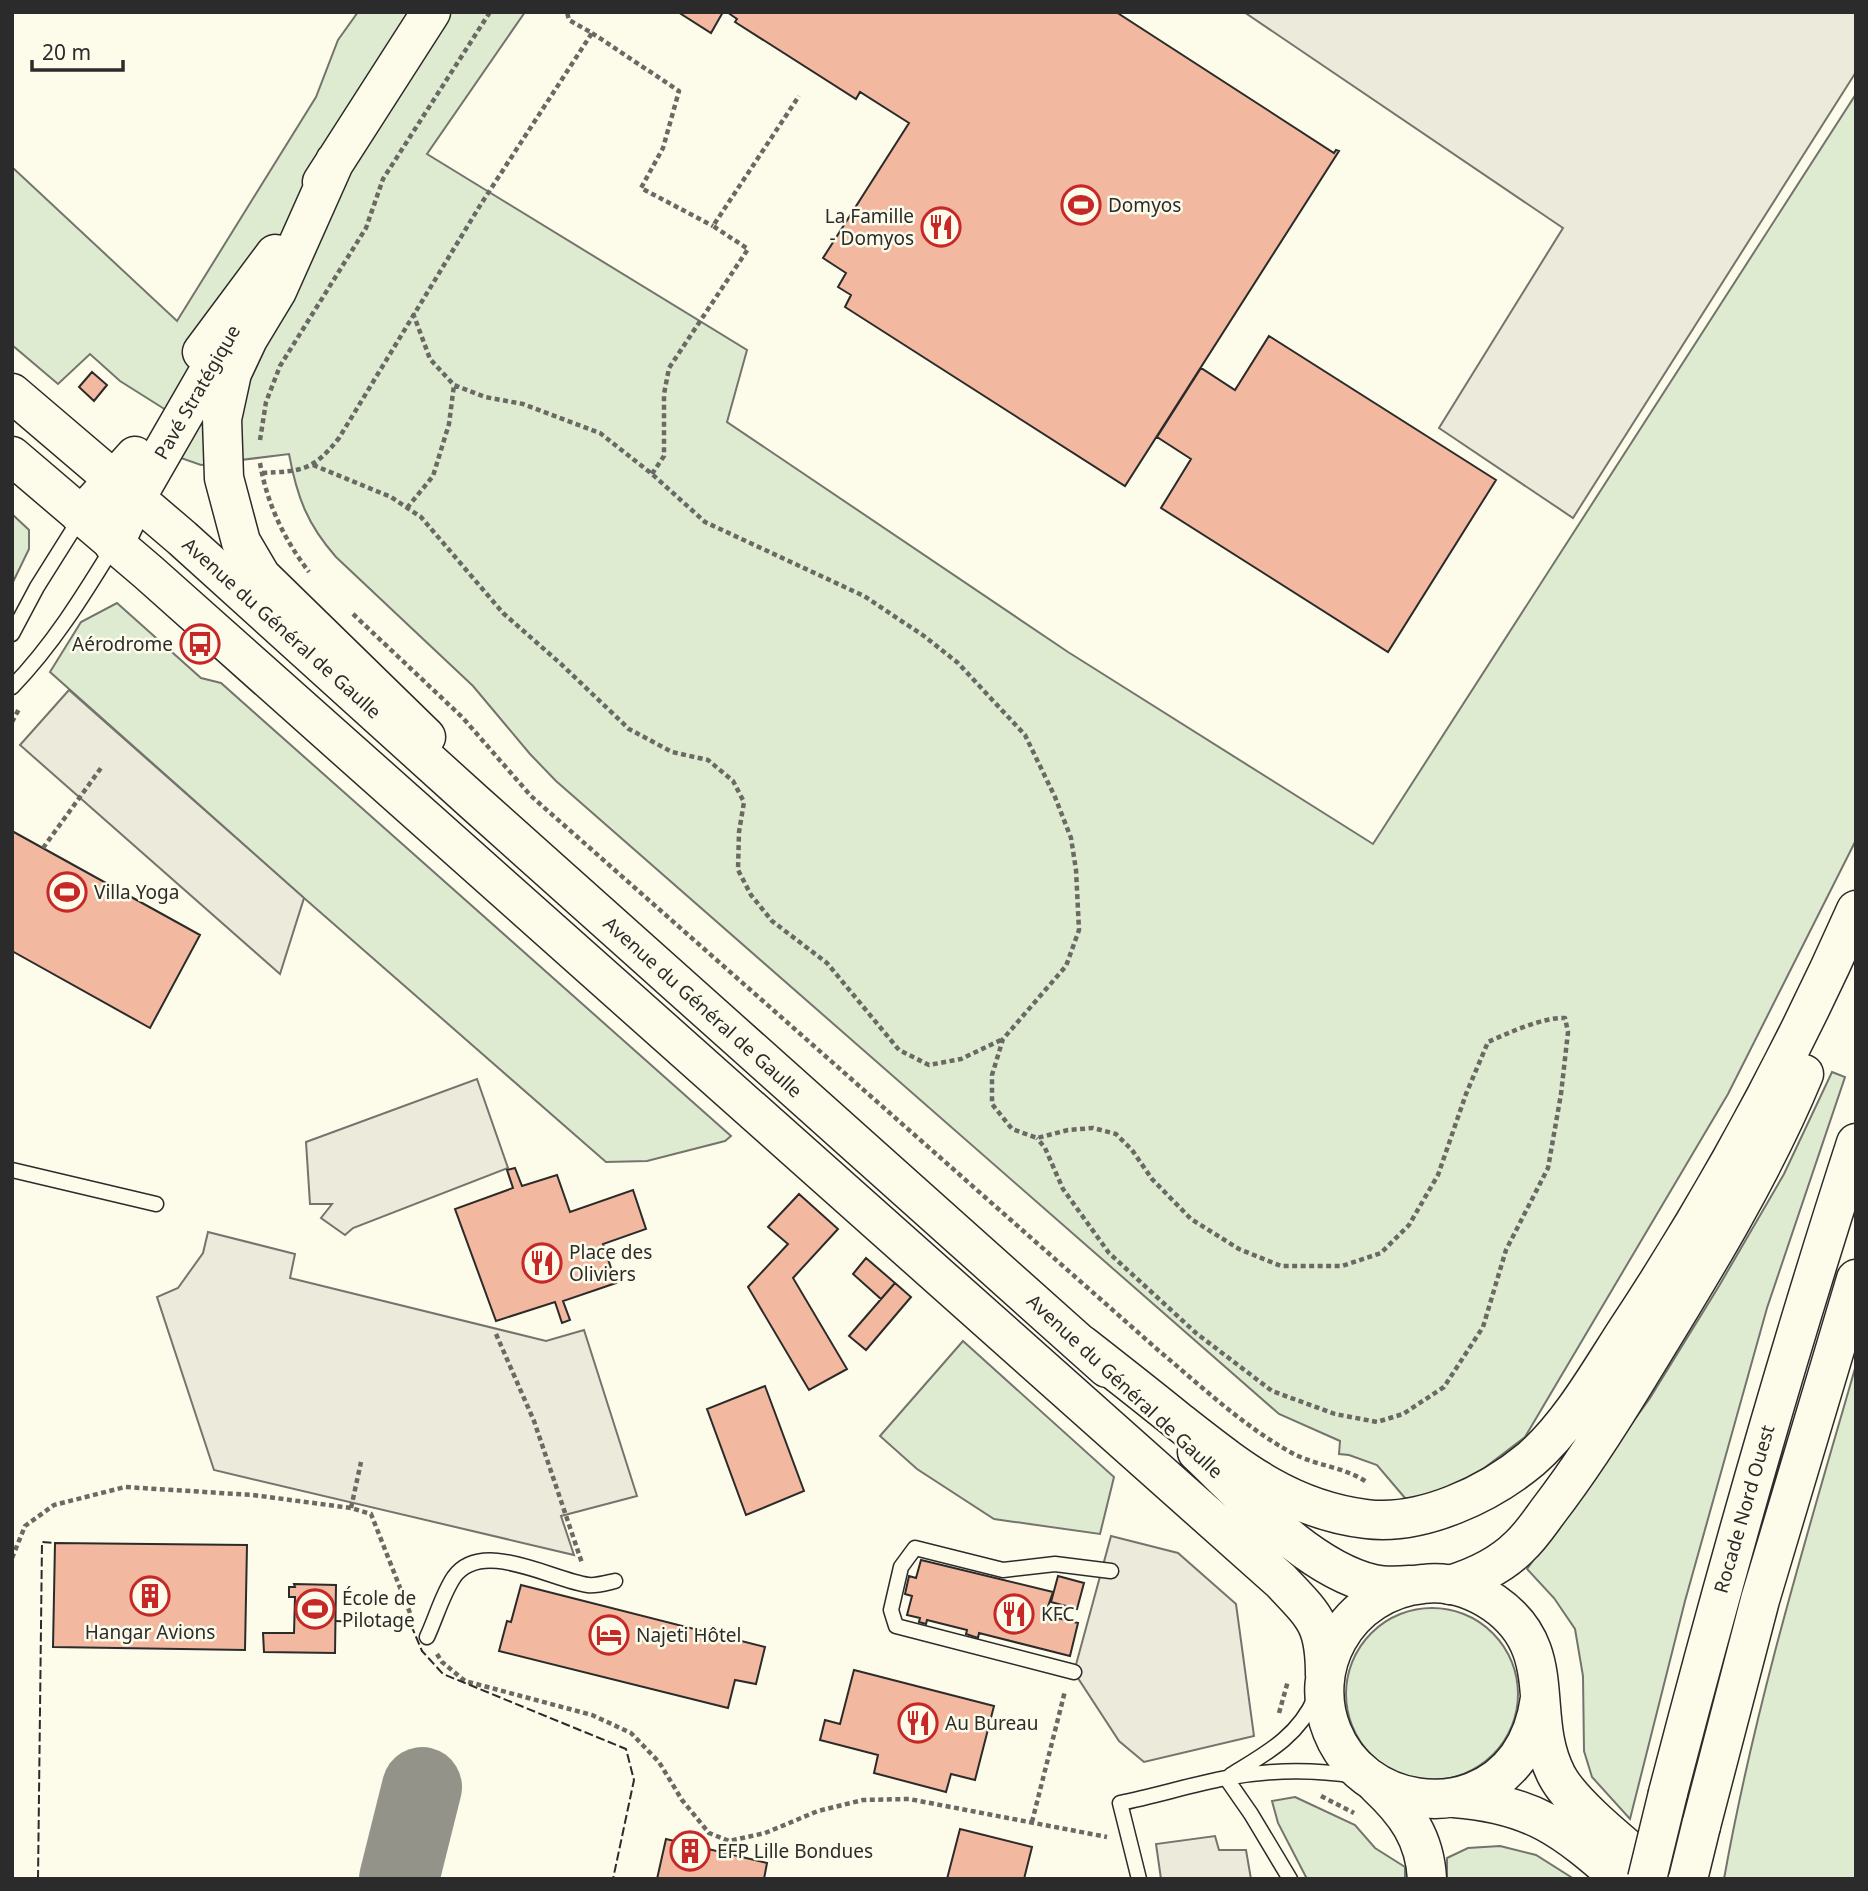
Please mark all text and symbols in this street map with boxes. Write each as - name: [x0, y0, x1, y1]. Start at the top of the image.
- scale bar: [32, 28, 122, 72]
- text: 20 m: [42, 38, 91, 66]
- sports icon: Domyos: [1060, 184, 1102, 226]
- place label: Domyos: [1108, 192, 1181, 218]
- place label: La Famille - Domyos: [825, 203, 914, 251]
- restaurant icon: La Famille - Domyos: [920, 206, 962, 248]
- street label: Pavé Stratégique: [148, 320, 246, 464]
- street label: Avenue du Général de Gaulle: [177, 532, 387, 724]
- bus stop icon: Aérodrome: [179, 623, 221, 665]
- place label: Aérodrome: [72, 631, 173, 657]
- sports icon: Villa Yoga: [46, 871, 88, 913]
- place label: Villa Yoga: [94, 879, 179, 905]
- street label: Avenue du Général de Gaulle: [598, 911, 808, 1103]
- place label: Place des Oliviers: [569, 1239, 652, 1287]
- restaurant icon: Place des Oliviers: [521, 1242, 563, 1284]
- street label: Avenue du Général de Gaulle: [1021, 1288, 1229, 1484]
- street label: Rocade Nord Ouest: [1708, 1422, 1780, 1596]
- building icon: Hangar Avions: [129, 1575, 171, 1617]
- place label: École de Pilotage: [342, 1585, 416, 1633]
- sports icon: École de Pilotage: [294, 1588, 336, 1630]
- restaurant icon: KFC: [993, 1593, 1035, 1635]
- place label: KFC: [1041, 1601, 1075, 1627]
- hotel icon: Najeti Hôtel: [588, 1614, 630, 1656]
- place label: Hangar Avions: [85, 1619, 215, 1645]
- place label: Najeti Hôtel: [636, 1622, 741, 1648]
- restaurant icon: Au Bureau: [897, 1702, 939, 1744]
- place label: Au Bureau: [945, 1710, 1039, 1736]
- building icon: EFP Lille Bondues: [669, 1830, 711, 1872]
- place label: EFP Lille Bondues: [717, 1838, 873, 1864]

